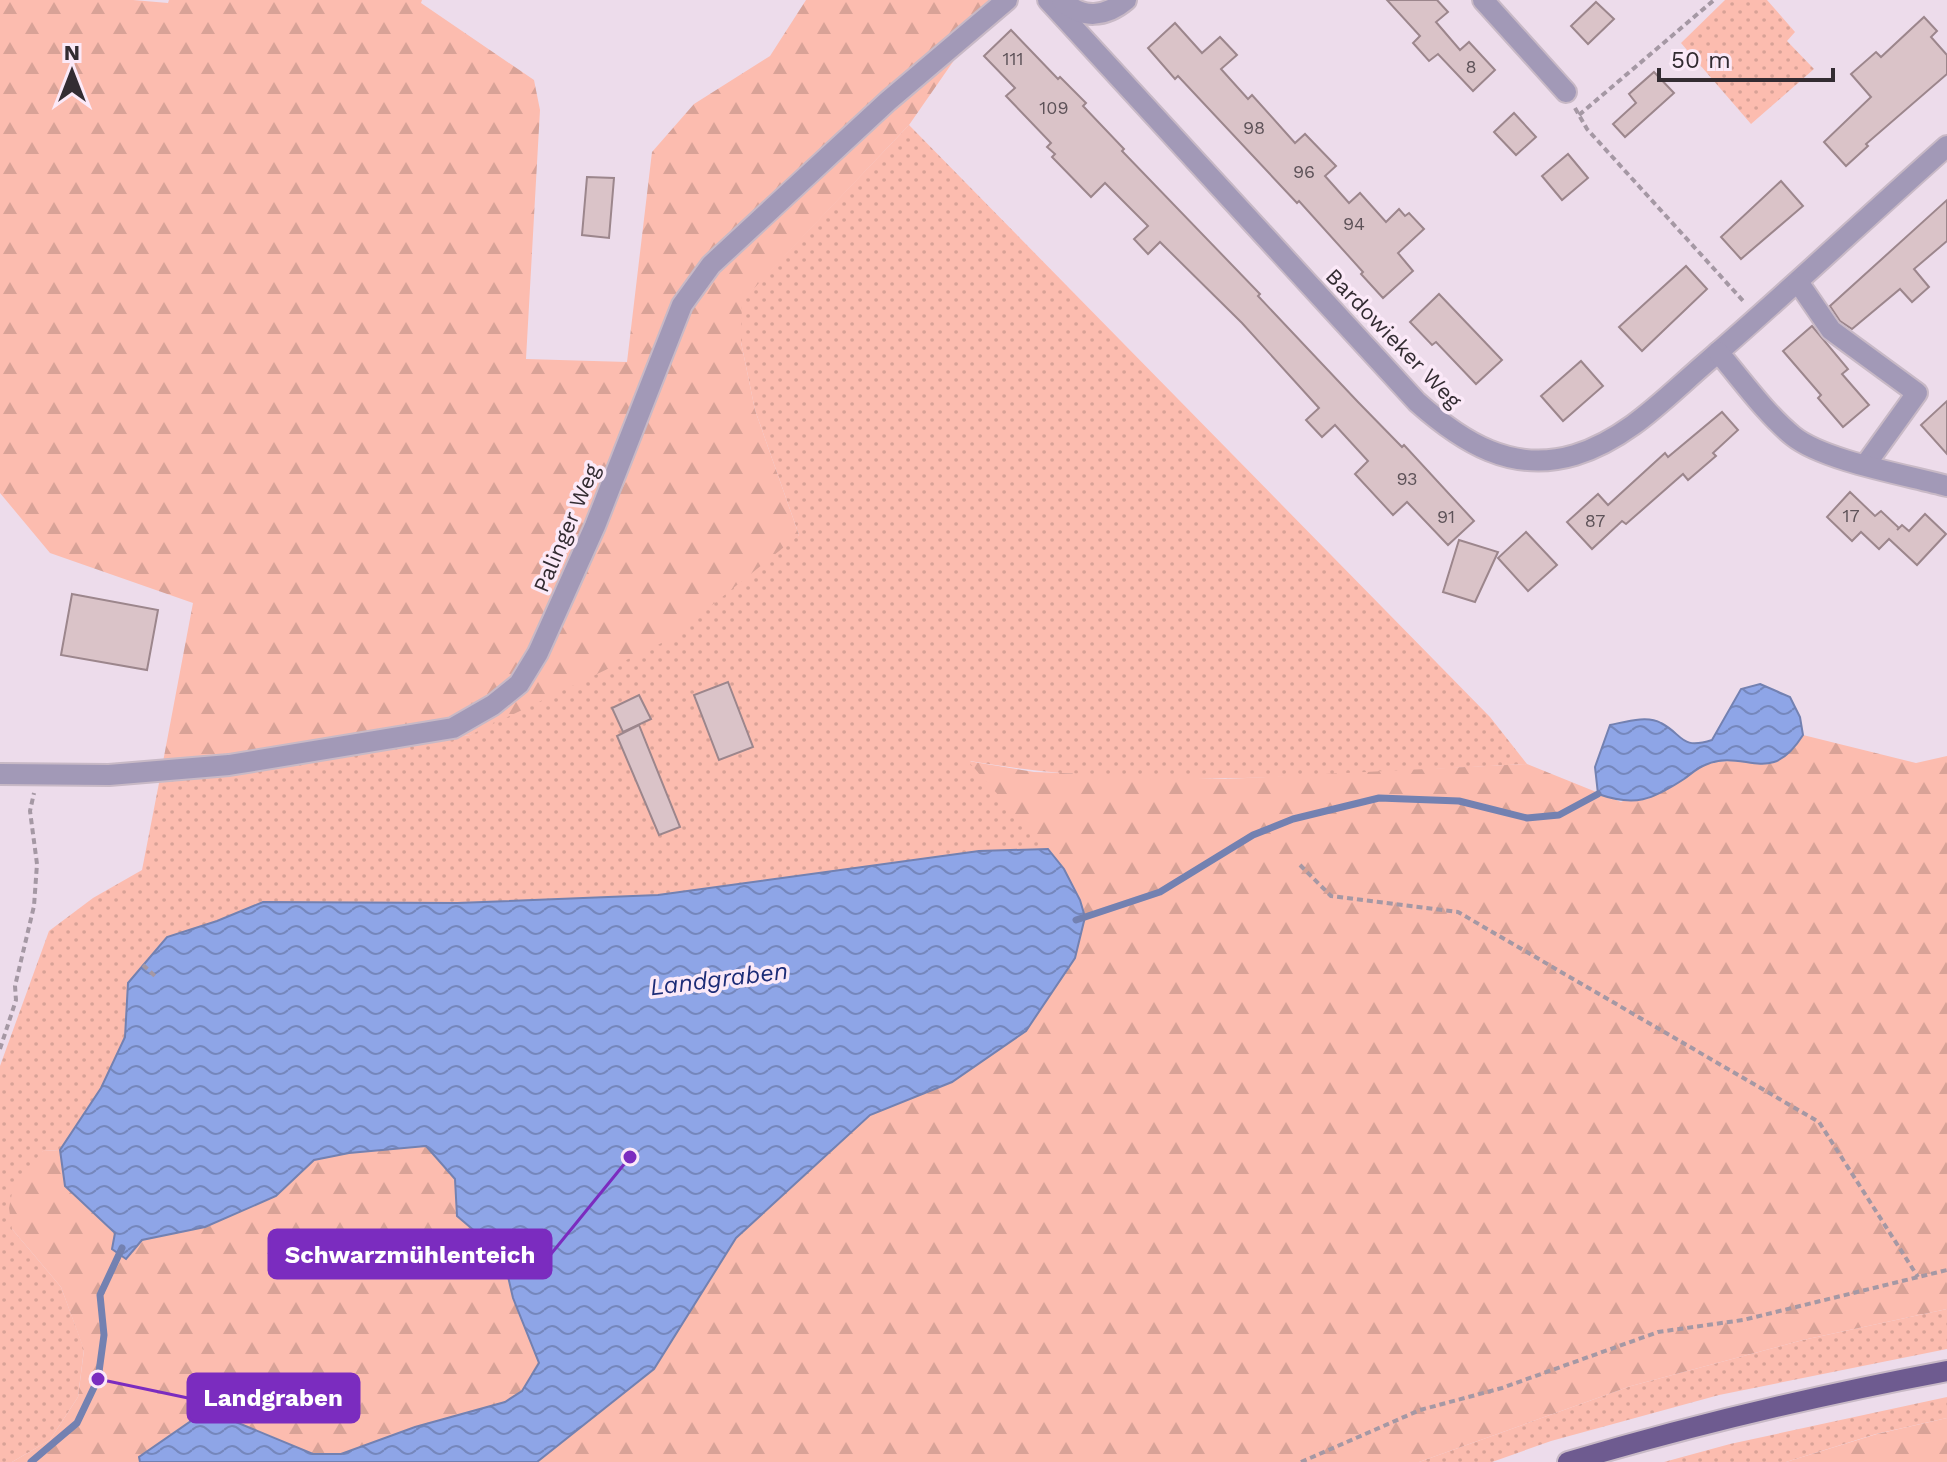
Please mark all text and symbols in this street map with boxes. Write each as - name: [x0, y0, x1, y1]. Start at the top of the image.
- north arrow: [32, 32, 112, 112]
- scale bar: [1659, 32, 1833, 82]
- text: N: [64, 40, 80, 65]
- text: 50 m: [1671, 46, 1731, 74]
- house number: 111: [1002, 48, 1024, 69]
- house number: 8: [1465, 56, 1477, 77]
- house number: 109: [1039, 97, 1069, 118]
- house number: 98: [1243, 117, 1265, 138]
- house number: 96: [1293, 161, 1315, 182]
- house number: 94: [1343, 213, 1365, 234]
- street label: Bardowieker Weg: [1321, 263, 1467, 413]
- street label: Palinger Weg: [528, 460, 605, 596]
- house number: 93: [1396, 468, 1418, 489]
- house number: 17: [1842, 505, 1860, 526]
- house number: 91: [1437, 506, 1455, 527]
- house number: 87: [1585, 510, 1605, 531]
- water label: Landgraben: [648, 957, 790, 1001]
- callout: Schwarzmühlenteich: [269, 1230, 551, 1278]
- text: Schwarzmühlenteich: [285, 1241, 535, 1269]
- callout: Landgraben: [188, 1374, 359, 1422]
- text: Landgraben: [203, 1384, 343, 1412]

